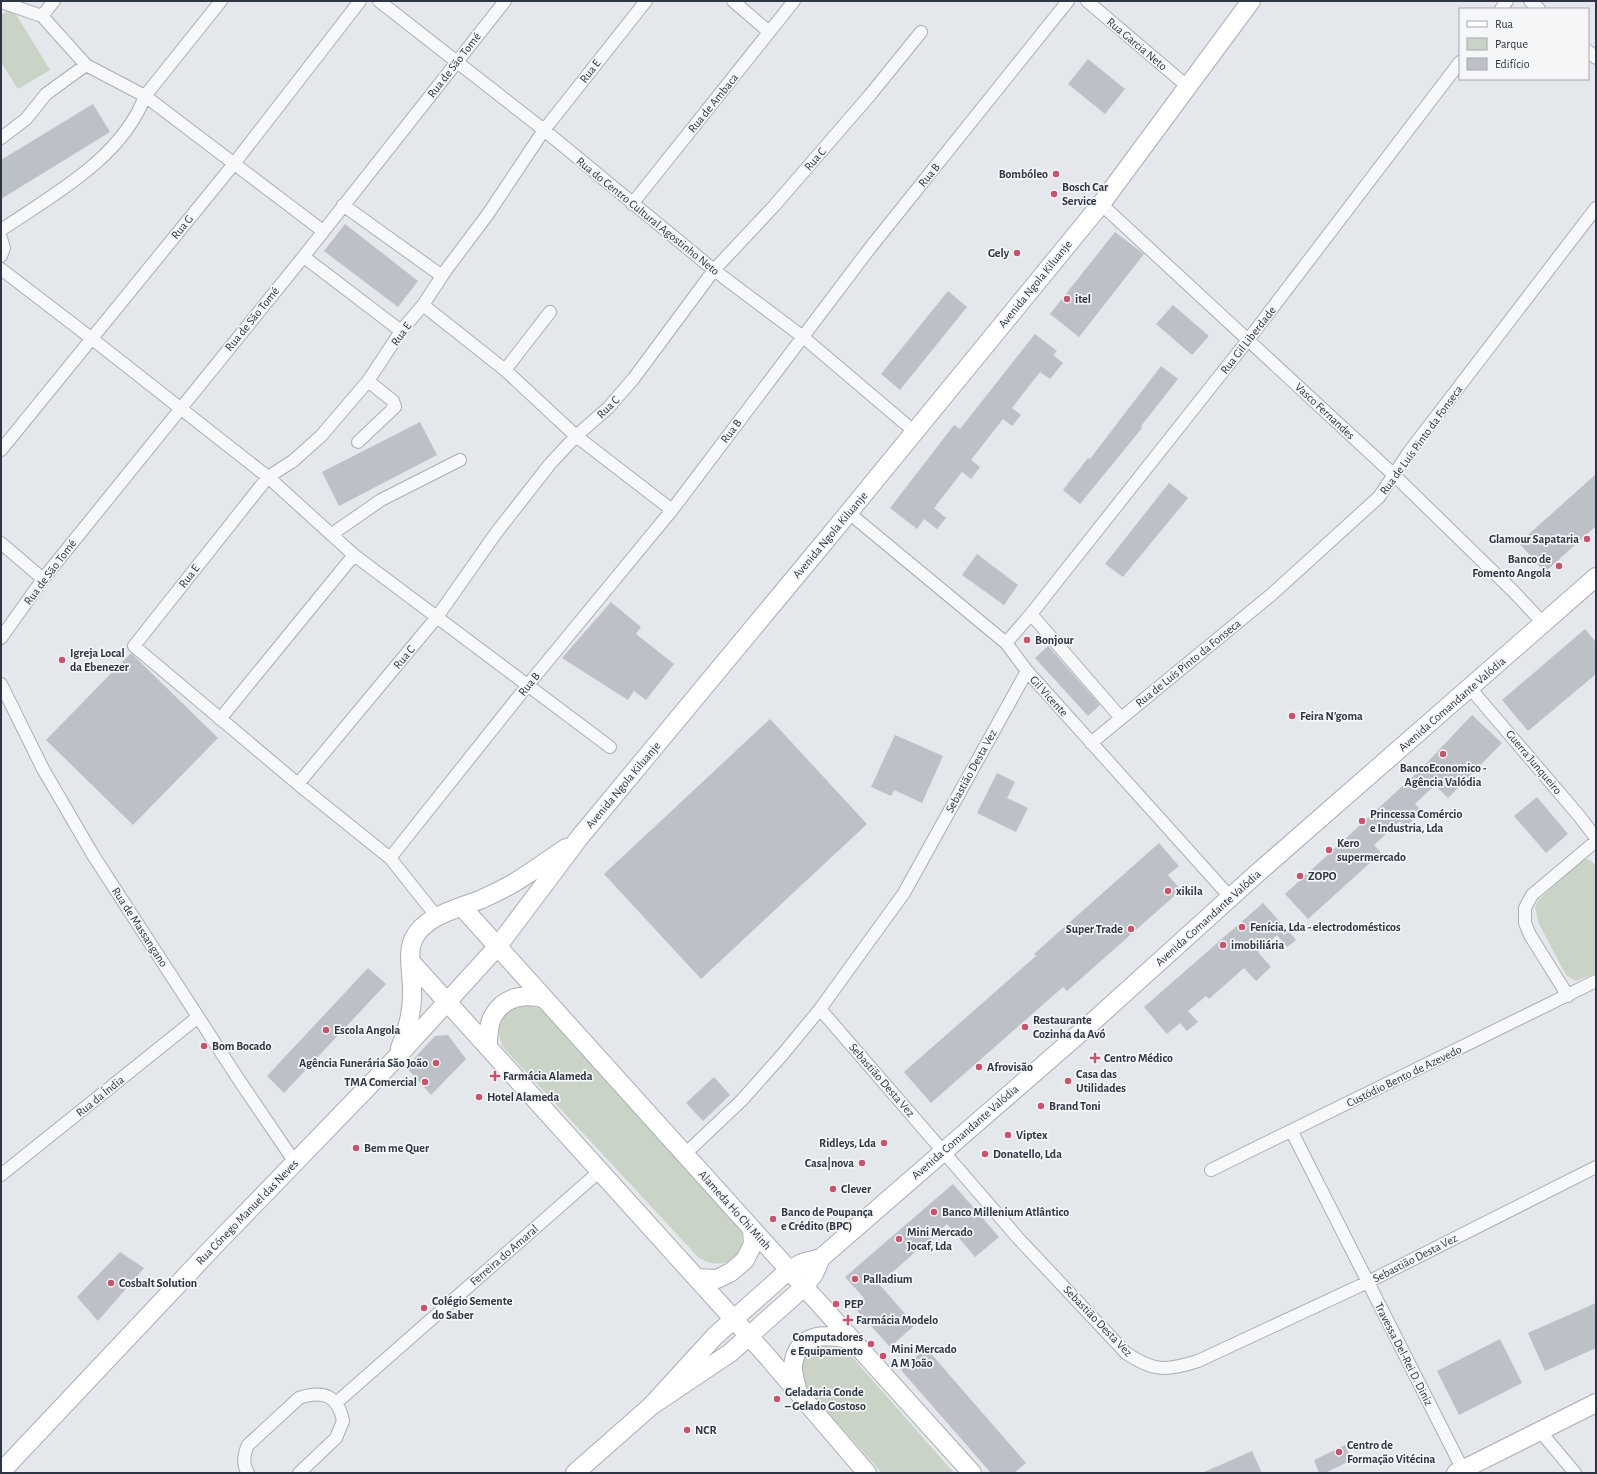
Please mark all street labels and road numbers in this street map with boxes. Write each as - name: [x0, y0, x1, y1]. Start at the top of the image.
- street label: Rua Garcia Neto: [1105, 15, 1169, 73]
- street label: Rua de São Tomé: [425, 30, 483, 100]
- street label: Rua E: [577, 57, 603, 85]
- street label: Rua de Ambaca: [686, 71, 741, 135]
- street label: Rua C: [802, 145, 828, 173]
- street label: Rua do Centro Cultural Agostinho Neto: [574, 155, 722, 277]
- street label: Rua B: [916, 161, 942, 189]
- street label: Rua G: [169, 213, 195, 241]
- street label: Avenida Ngola Kiluanje: [996, 238, 1075, 331]
- street label: Rua de São Tomé: [223, 285, 281, 353]
- street label: Rua Gil Liberdade: [1218, 304, 1278, 376]
- street label: Rua E: [389, 320, 414, 348]
- street label: Vasco Fernandes: [1293, 380, 1357, 442]
- street label: Rua de Luís Pinto da Fonseca: [1377, 383, 1465, 497]
- street label: Rua C: [594, 393, 622, 421]
- street label: Rua B: [718, 417, 744, 445]
- street label: Avenida Ngola Kiluanje: [790, 489, 870, 581]
- street label: Rua de São Tomé: [22, 537, 78, 607]
- street label: Rua E: [176, 562, 202, 590]
- street label: Rua de Luís Pinto da Fonseca: [1133, 617, 1243, 709]
- street label: Rua C: [391, 643, 417, 671]
- street label: Avenida Comandante Valódia: [1396, 654, 1508, 754]
- street label: Rua B: [516, 670, 542, 698]
- street label: Gil Vicente: [1028, 673, 1070, 719]
- street label: Sebastião Desta Vez: [943, 727, 999, 815]
- street label: Guerra Junqueiro: [1504, 728, 1564, 797]
- street label: Avenida Ngola Kiluanje: [583, 739, 663, 831]
- street label: Avenida Comandante Valódia: [1153, 867, 1263, 968]
- street label: Rua de Massangano: [110, 885, 170, 969]
- street label: Sebastião Desta Vez: [847, 1041, 917, 1119]
- street label: Custódio Bento de Azevedo: [1345, 1043, 1463, 1109]
- street label: Rua da Índia: [73, 1072, 127, 1119]
- street label: Avenida Comandante Valódia: [909, 1082, 1021, 1182]
- street label: Rua Cónego Manuel das Neves: [194, 1157, 300, 1267]
- street label: Alameda Ho Chi Minh: [696, 1168, 774, 1252]
- street label: Ferreira do Amaral: [468, 1222, 540, 1288]
- street label: Sebastião Desta Vez: [1371, 1232, 1459, 1284]
- street label: Sebastião Desta Vez: [1061, 1283, 1135, 1359]
- street label: Travessa Del-Rei D. Diniz: [1373, 1301, 1435, 1408]

